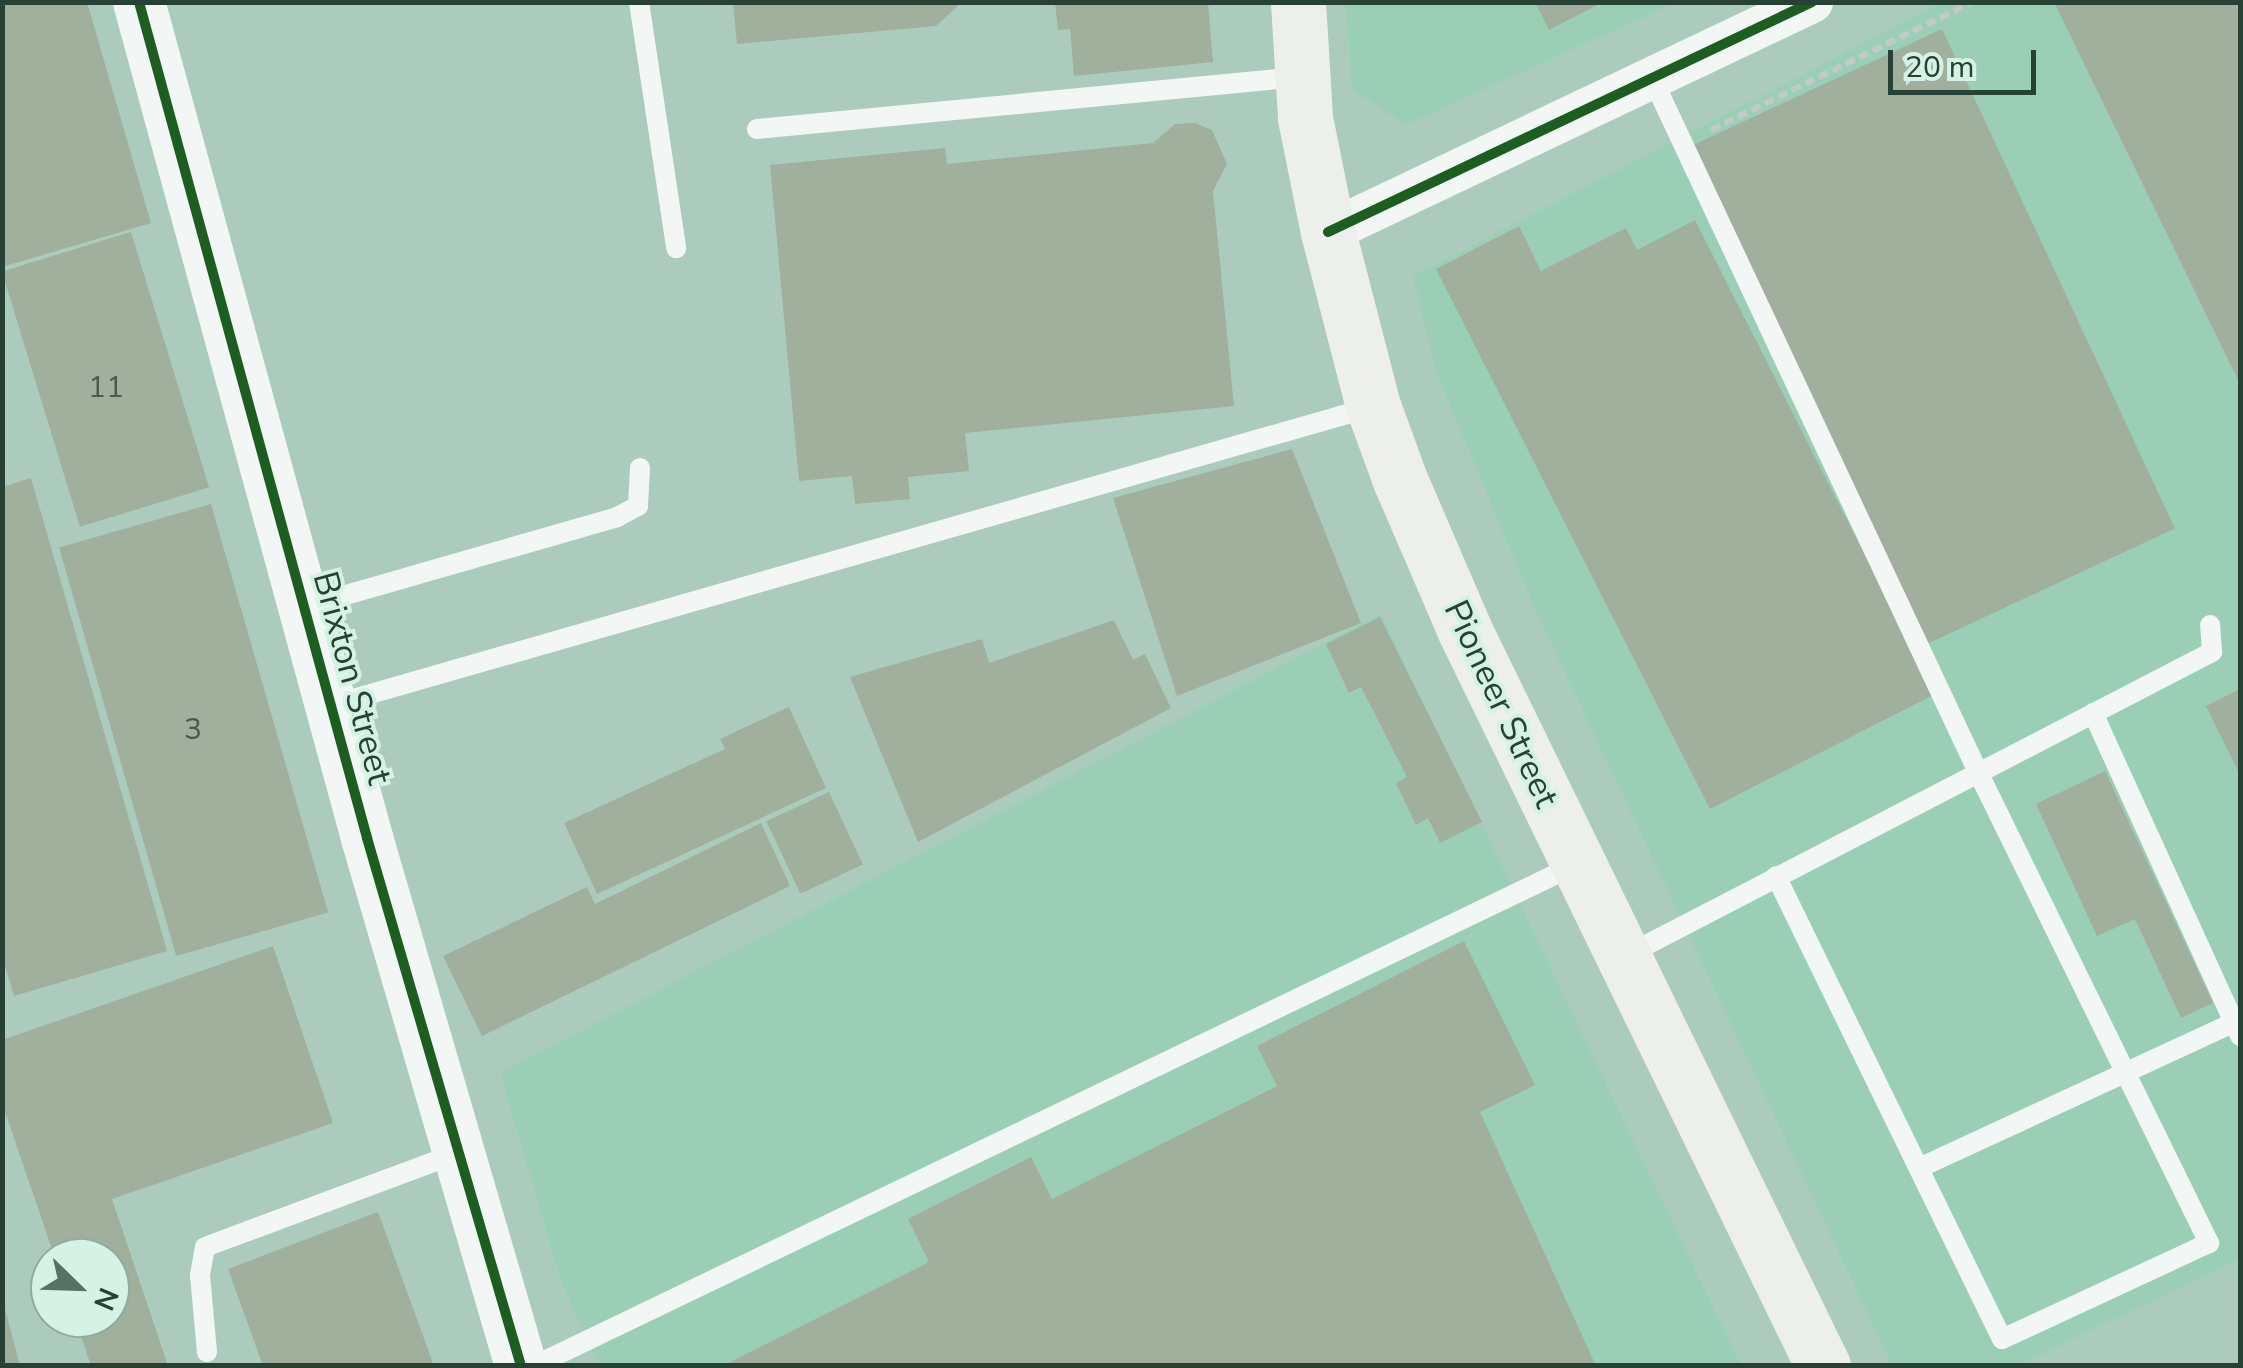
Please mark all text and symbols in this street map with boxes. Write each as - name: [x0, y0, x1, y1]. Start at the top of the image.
- scale bar: [1893, 30, 2040, 92]
- text: 20 m: [1905, 47, 1974, 88]
- house number: 11: [88, 370, 124, 406]
- street label: Brixton Street: [303, 567, 401, 789]
- street label: Pioneer Street: [1435, 594, 1567, 814]
- house number: 3: [184, 712, 202, 748]
- north arrow: [30, 1238, 130, 1338]
- text: N: [84, 1282, 127, 1316]

